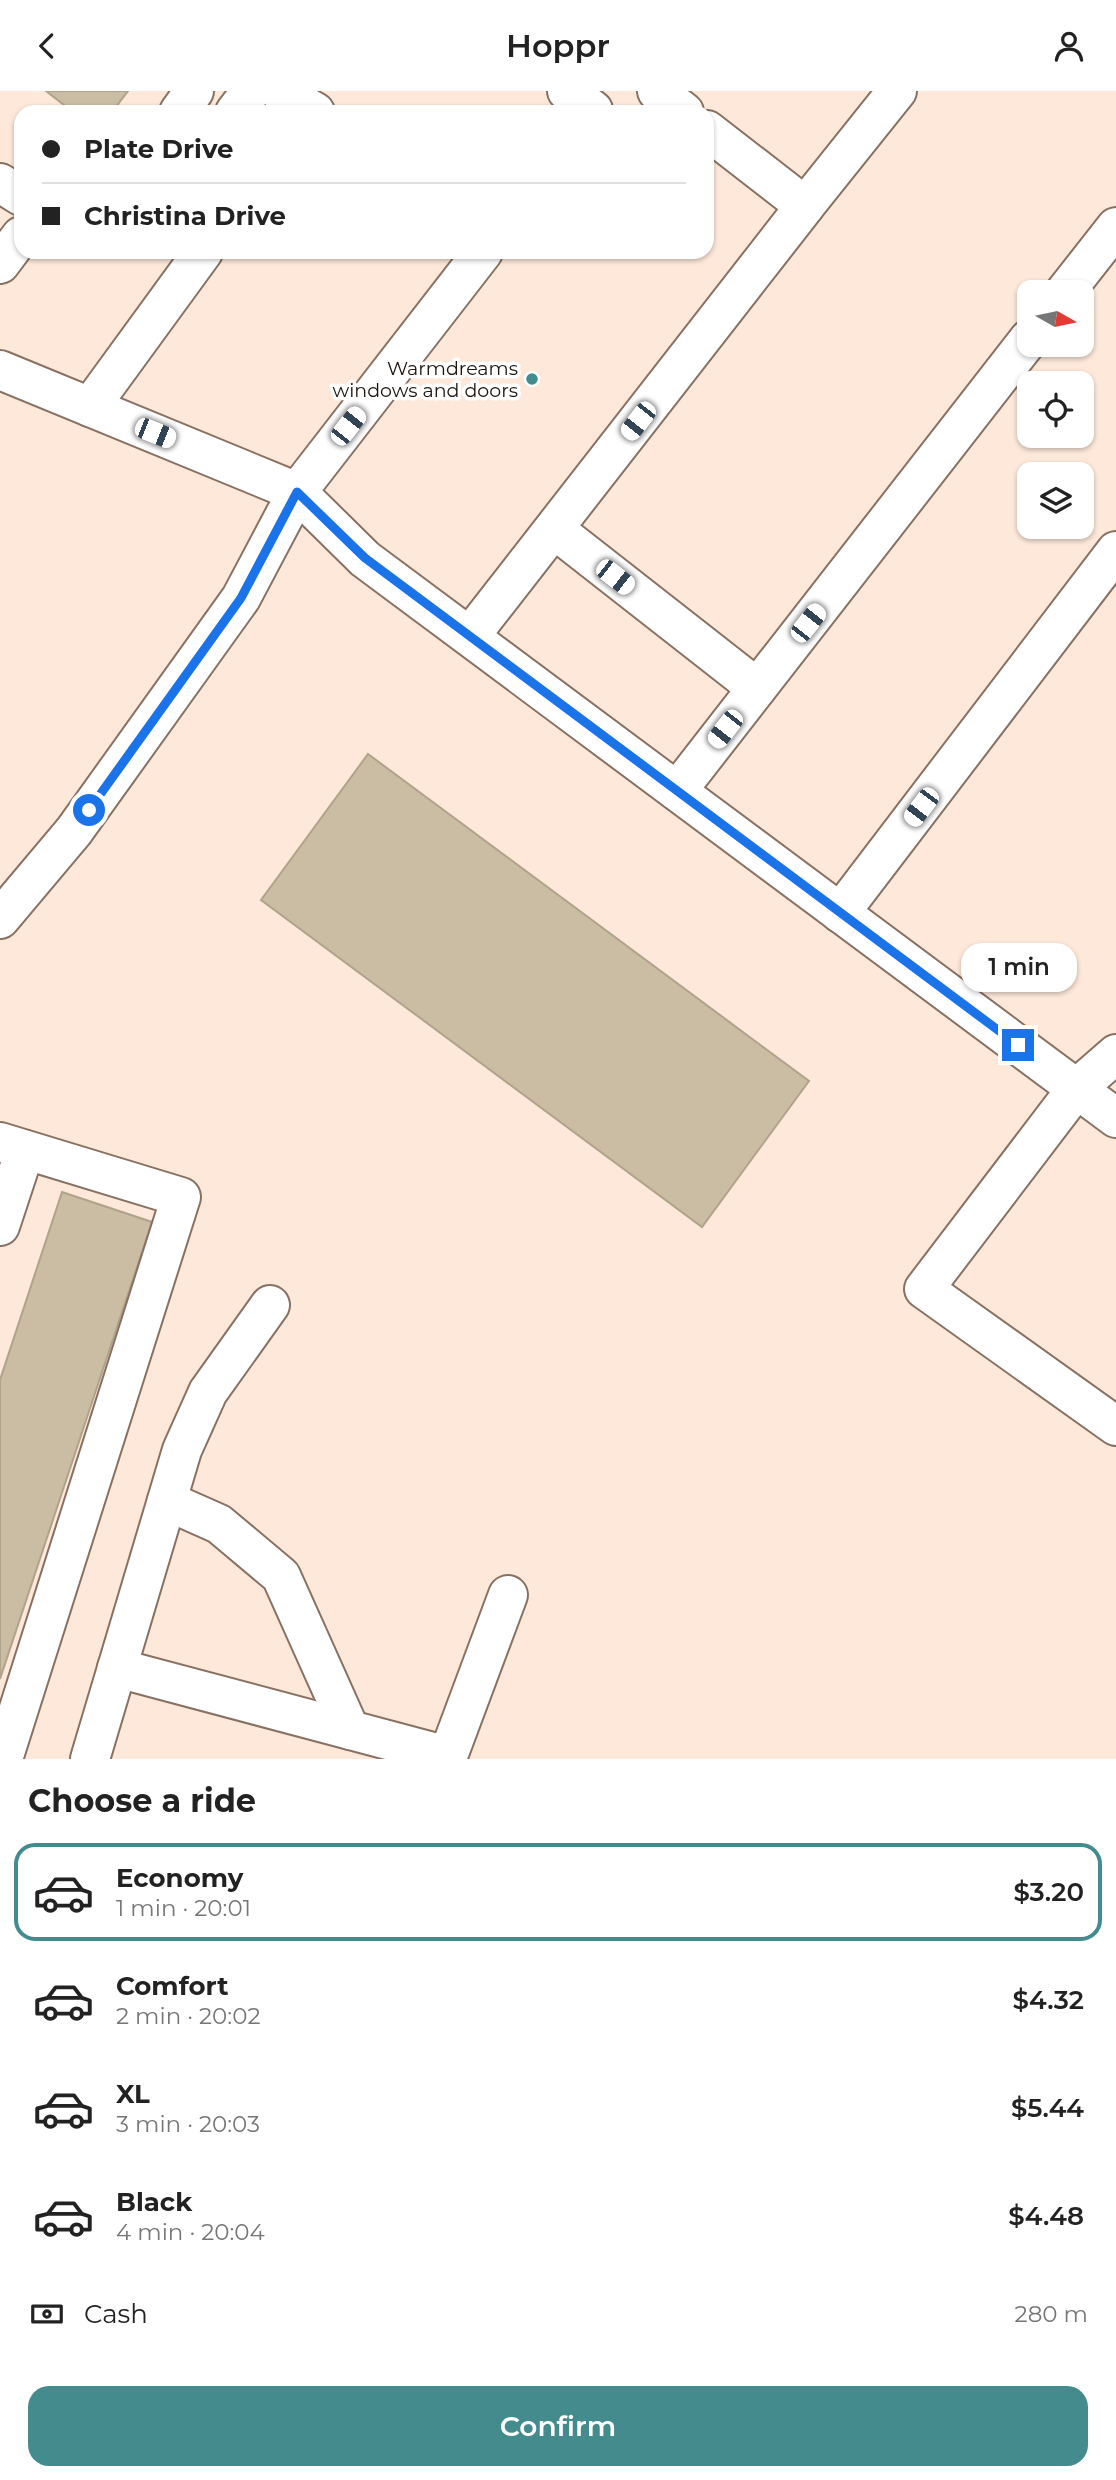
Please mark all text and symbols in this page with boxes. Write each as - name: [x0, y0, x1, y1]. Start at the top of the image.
- text: Hoppr: [506, 26, 610, 65]
- icon: back: [28, 27, 66, 65]
- icon: person: [1050, 27, 1088, 65]
- text: Plate Drive: [84, 133, 234, 165]
- text: Christina Drive: [84, 200, 286, 232]
- north arrow: [1017, 280, 1094, 357]
- map controls: [1017, 280, 1094, 539]
- place label: Warmdreams windows and doors: [333, 357, 518, 402]
- marker: Warmdreams windows and doors: [524, 371, 540, 387]
- button: locate: [1017, 371, 1094, 448]
- car: [617, 398, 660, 444]
- car: [327, 403, 370, 449]
- car: [132, 415, 179, 451]
- button: layers: [1017, 462, 1094, 539]
- car: [592, 556, 639, 598]
- car: [787, 600, 830, 646]
- car: [704, 706, 747, 752]
- car: [900, 784, 943, 830]
- route start: [73, 794, 105, 826]
- callout: 1 min: [960, 943, 1076, 993]
- text: 1 min: [988, 953, 1050, 981]
- route end: [1002, 1029, 1034, 1061]
- text: Choose a ride: [28, 1781, 256, 1820]
- icon: car: [32, 1861, 95, 1924]
- text: Economy: [116, 1862, 243, 1894]
- text: $3.20: [1013, 1876, 1084, 1908]
- text: 1 min · 20:01: [116, 1894, 251, 1922]
- icon: car: [32, 1969, 95, 2032]
- text: Comfort: [116, 1970, 228, 2002]
- text: $4.32: [1012, 1984, 1084, 2016]
- text: 2 min · 20:02: [116, 2002, 260, 2030]
- icon: car: [32, 2077, 95, 2140]
- text: XL: [116, 2078, 150, 2110]
- text: $5.44: [1011, 2092, 1084, 2124]
- text: 3 min · 20:03: [116, 2110, 260, 2138]
- icon: car: [32, 2185, 95, 2248]
- text: Black: [116, 2186, 192, 2218]
- text: $4.48: [1008, 2200, 1084, 2232]
- text: 4 min · 20:04: [116, 2218, 265, 2246]
- icon: cash: [28, 2295, 66, 2333]
- text: Cash: [84, 2298, 148, 2330]
- text: 280 m: [1015, 2300, 1088, 2328]
- button: Confirm: [28, 2386, 1088, 2466]

